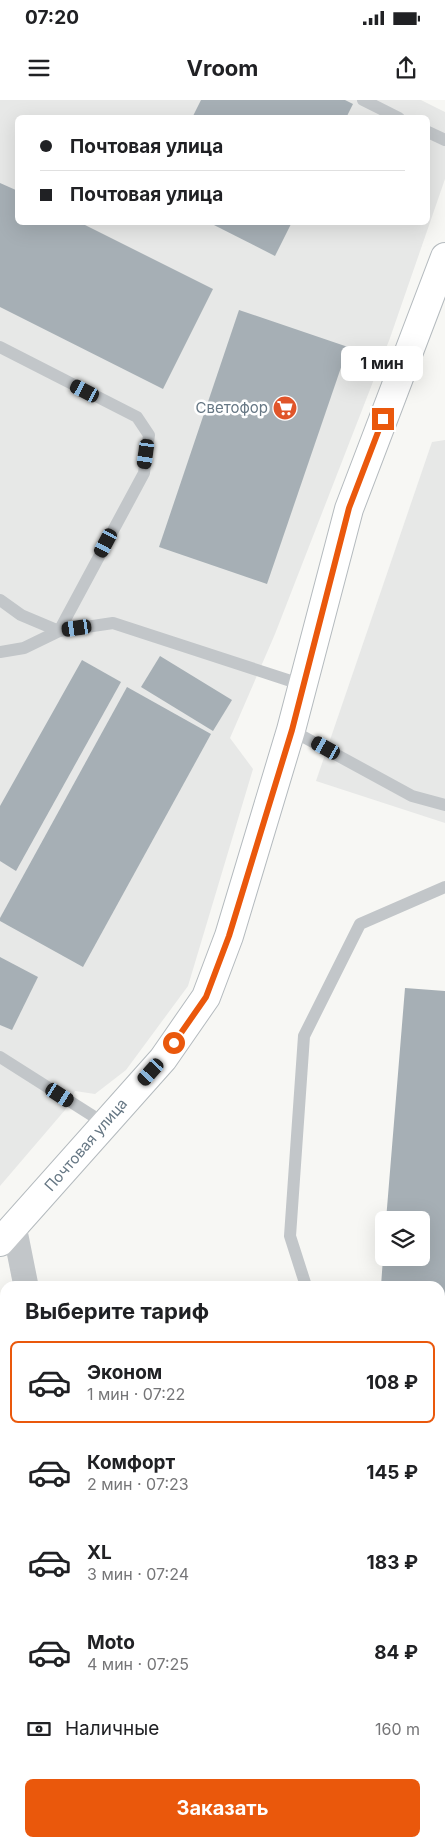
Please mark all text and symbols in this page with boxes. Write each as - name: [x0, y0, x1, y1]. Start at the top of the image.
- text: 07:20: [25, 6, 79, 29]
- icon: menu: [25, 54, 53, 82]
- icon: share: [392, 54, 420, 82]
- text: Vroom: [187, 55, 258, 81]
- text: Почтовая улица: [70, 135, 223, 158]
- text: Почтовая улица: [70, 183, 223, 206]
- callout: 1 мин: [342, 346, 424, 382]
- text: 1 мин: [360, 353, 404, 373]
- car: [68, 378, 101, 404]
- supermarket icon: Светофор: [272, 395, 298, 421]
- place label: Светофор: [196, 398, 268, 417]
- route end: [372, 408, 394, 430]
- car: [136, 438, 155, 470]
- car: [92, 526, 119, 560]
- car: [61, 618, 92, 638]
- car: [309, 734, 342, 762]
- route start: [163, 1032, 185, 1054]
- car: [135, 1056, 166, 1088]
- car: [43, 1081, 76, 1109]
- street label: Почтовая улица: [40, 1094, 131, 1195]
- map controls: [375, 1211, 430, 1266]
- button: layers: [375, 1211, 430, 1266]
- text: Выберите тариф: [25, 1298, 209, 1324]
- icon: car: [27, 1360, 72, 1405]
- text: Эконом: [87, 1361, 162, 1384]
- text: 108 ₽: [366, 1371, 418, 1394]
- text: 1 мин · 07:22: [87, 1384, 185, 1404]
- icon: car: [27, 1450, 72, 1495]
- text: Комфорт: [87, 1451, 175, 1474]
- text: 145 ₽: [366, 1461, 418, 1484]
- text: 2 мин · 07:23: [87, 1474, 189, 1494]
- icon: car: [27, 1540, 72, 1585]
- text: XL: [87, 1541, 112, 1564]
- text: 183 ₽: [367, 1551, 418, 1574]
- text: 3 мин · 07:24: [87, 1564, 189, 1584]
- icon: car: [27, 1630, 72, 1675]
- text: Moto: [87, 1631, 135, 1654]
- text: 84 ₽: [374, 1641, 418, 1664]
- text: 4 мин · 07:25: [87, 1654, 189, 1674]
- icon: cash: [25, 1715, 53, 1743]
- text: Наличные: [65, 1717, 159, 1740]
- text: 160 m: [375, 1719, 420, 1739]
- button: Заказать: [25, 1779, 420, 1837]

